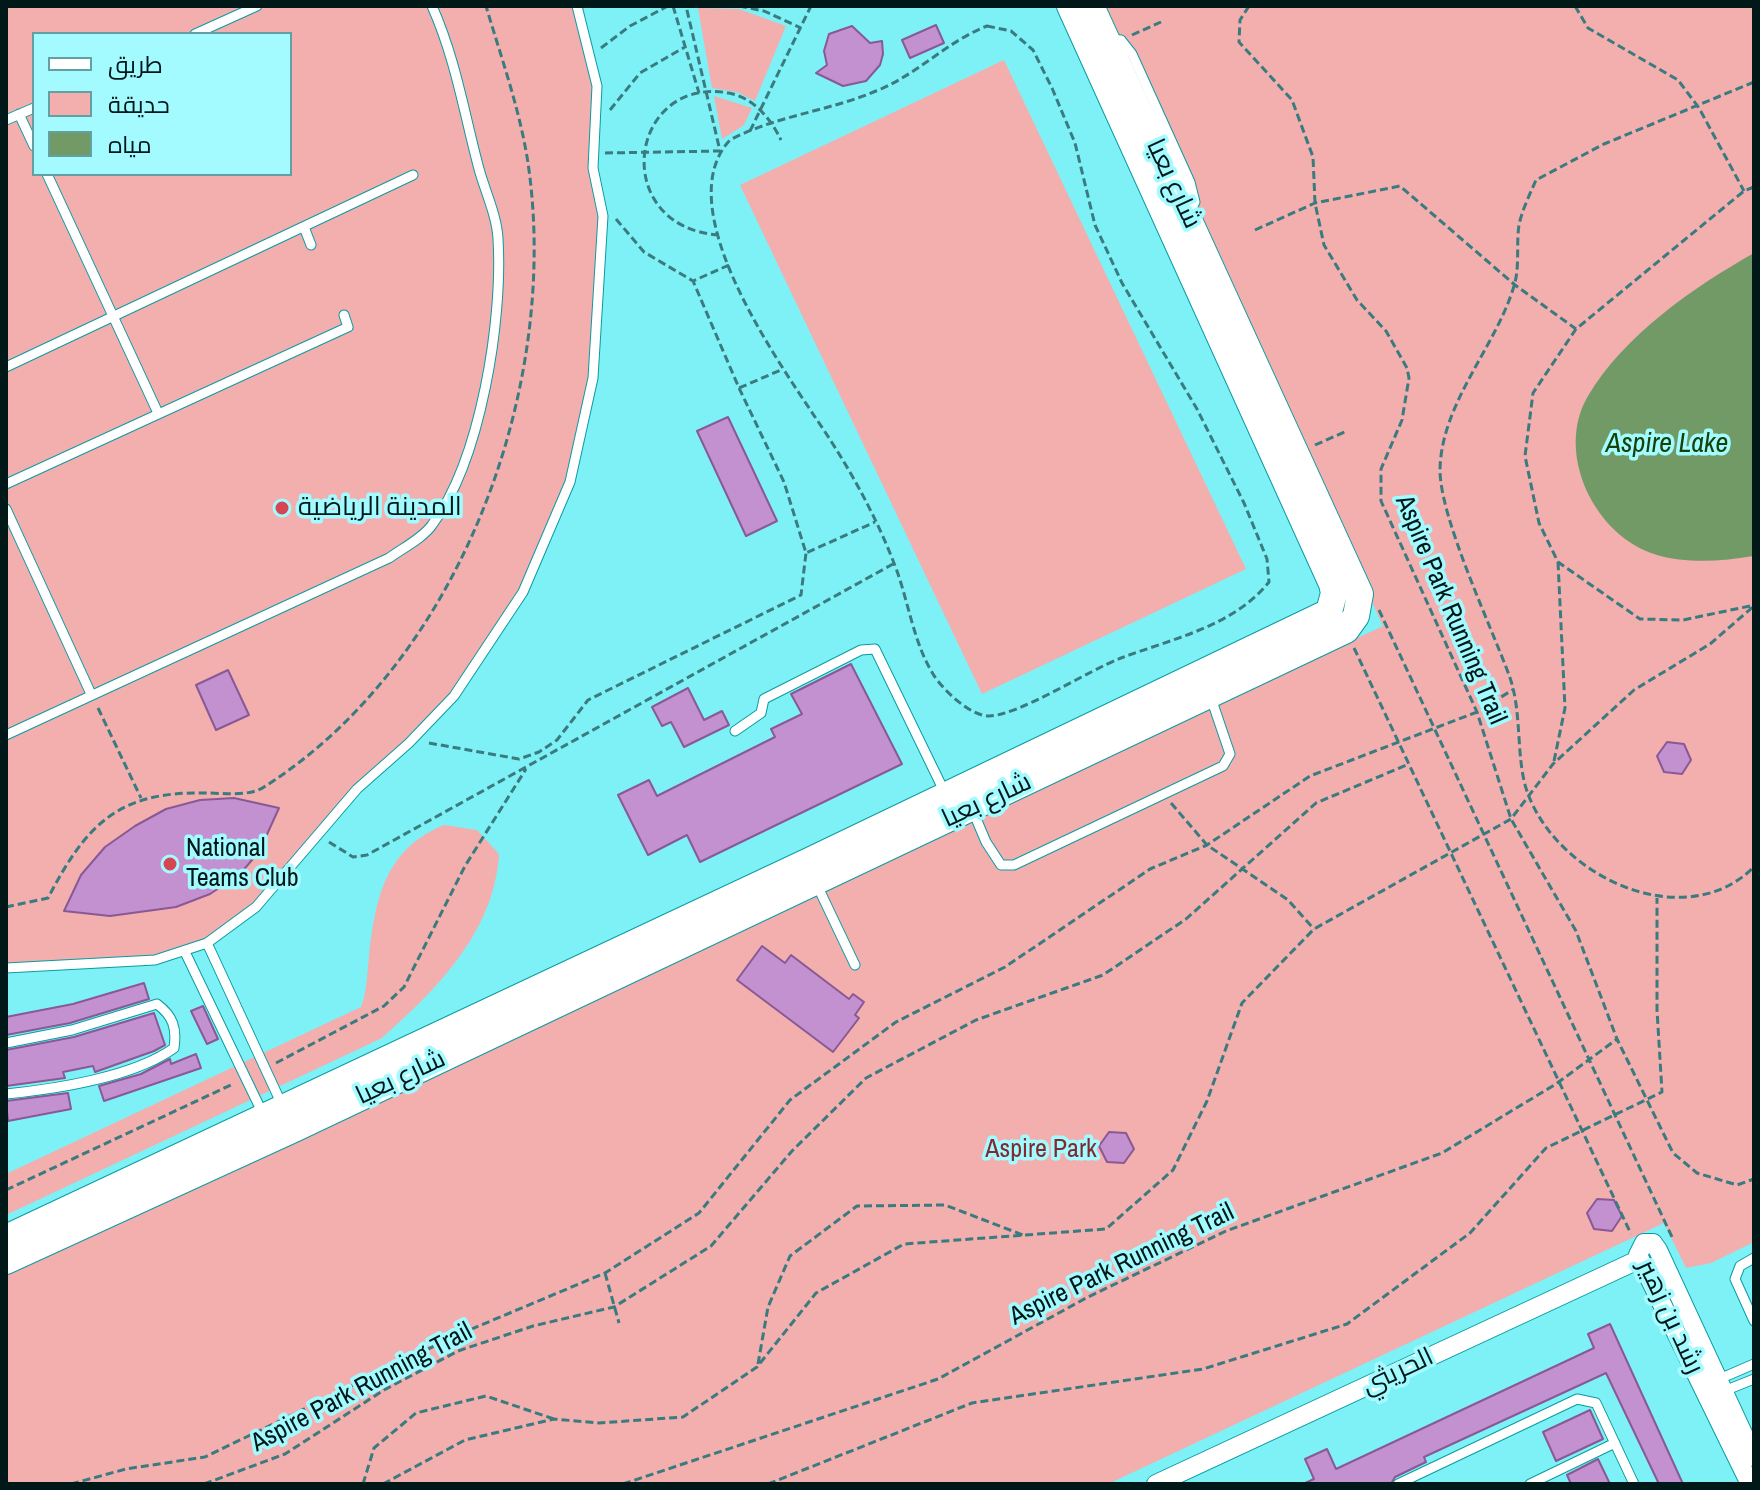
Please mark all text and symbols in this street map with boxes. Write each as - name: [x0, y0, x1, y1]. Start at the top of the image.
- legend: [32, 32, 292, 176]
- text: طريق: [108, 48, 163, 80]
- text: حديقة: [108, 88, 170, 120]
- text: مياه: [108, 128, 152, 160]
- street label: شارع بعيا: [1139, 134, 1207, 234]
- water label: Aspire Lake: [1606, 427, 1728, 461]
- street label: Aspire Park Running Trail: [1388, 491, 1512, 729]
- place label: المدينة الرياضية: [298, 492, 462, 524]
- marker: المدينة الرياضية: [273, 499, 291, 517]
- street label: شارع بعيا: [937, 767, 1037, 835]
- place label: National Teams Club: [186, 833, 299, 894]
- marker: National Teams Club: [161, 855, 179, 873]
- street label: شارع بعيا: [351, 1044, 451, 1112]
- park label: Aspire Park: [985, 1134, 1097, 1166]
- street label: Aspire Park Running Trail: [1005, 1197, 1239, 1333]
- street label: رشد بن زهير: [1630, 1255, 1710, 1379]
- street label: Aspire Park Running Trail: [246, 1317, 478, 1459]
- street label: الحريثي: [1357, 1342, 1439, 1402]

